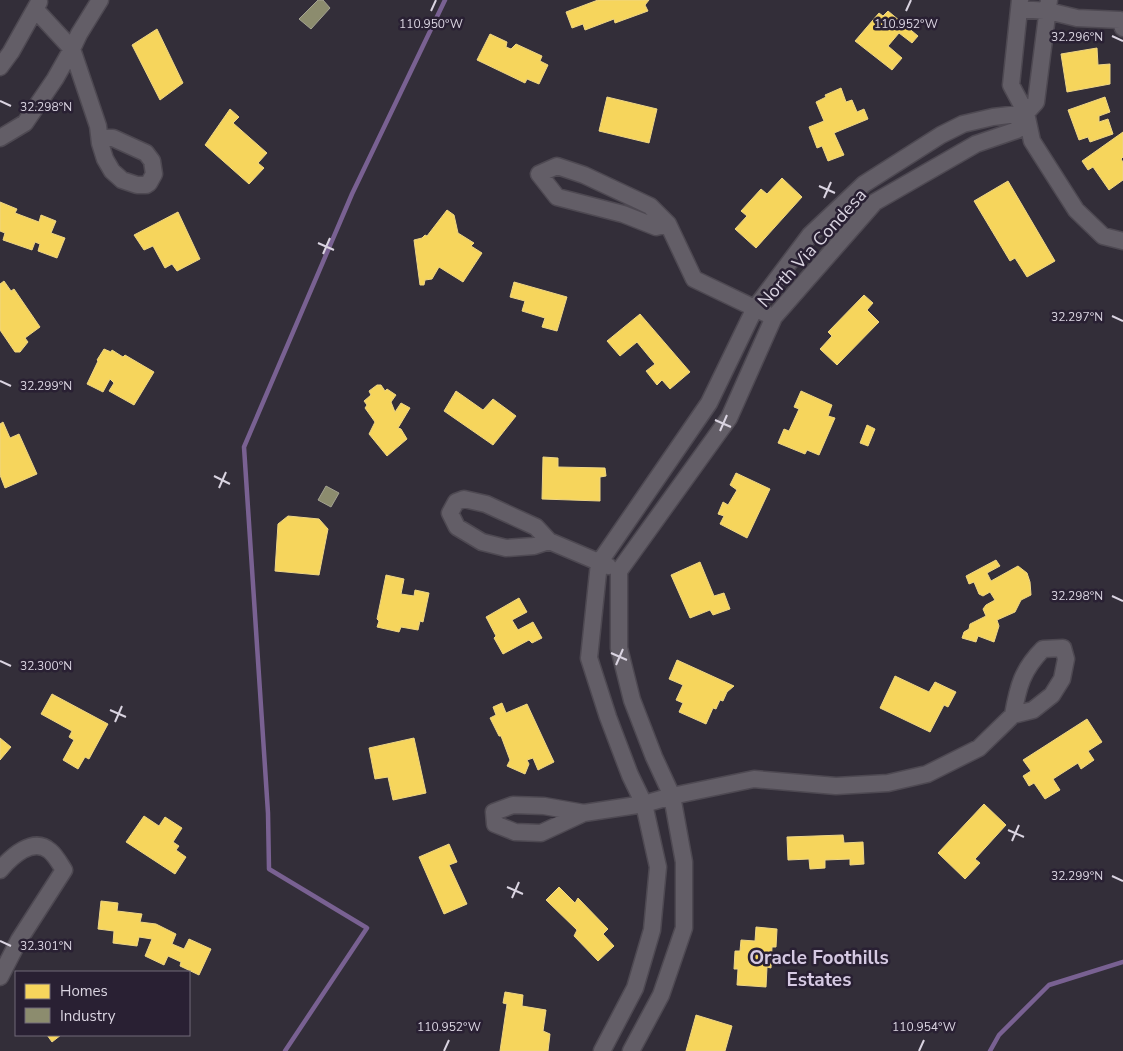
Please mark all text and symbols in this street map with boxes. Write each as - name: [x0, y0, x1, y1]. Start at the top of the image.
- text: 110.950°W: [399, 16, 463, 32]
- text: 110.952°W: [874, 16, 938, 32]
- text: 32.296°N: [1051, 29, 1103, 45]
- text: 32.298°N: [20, 99, 72, 115]
- street label: North Via Condesa: [752, 183, 872, 313]
- text: 32.297°N: [1051, 309, 1103, 325]
- text: 32.299°N: [20, 378, 72, 394]
- text: 32.298°N: [1051, 588, 1103, 604]
- text: 32.300°N: [20, 658, 72, 674]
- text: 32.299°N: [1051, 868, 1103, 884]
- text: 32.301°N: [20, 938, 72, 954]
- district label: Oracle Foothills Estates: [749, 945, 889, 993]
- legend: [15, 971, 190, 1036]
- text: Homes: [60, 981, 108, 1001]
- text: Industry: [60, 1006, 116, 1026]
- text: 110.952°W: [417, 1019, 481, 1035]
- text: 110.954°W: [892, 1019, 956, 1035]

